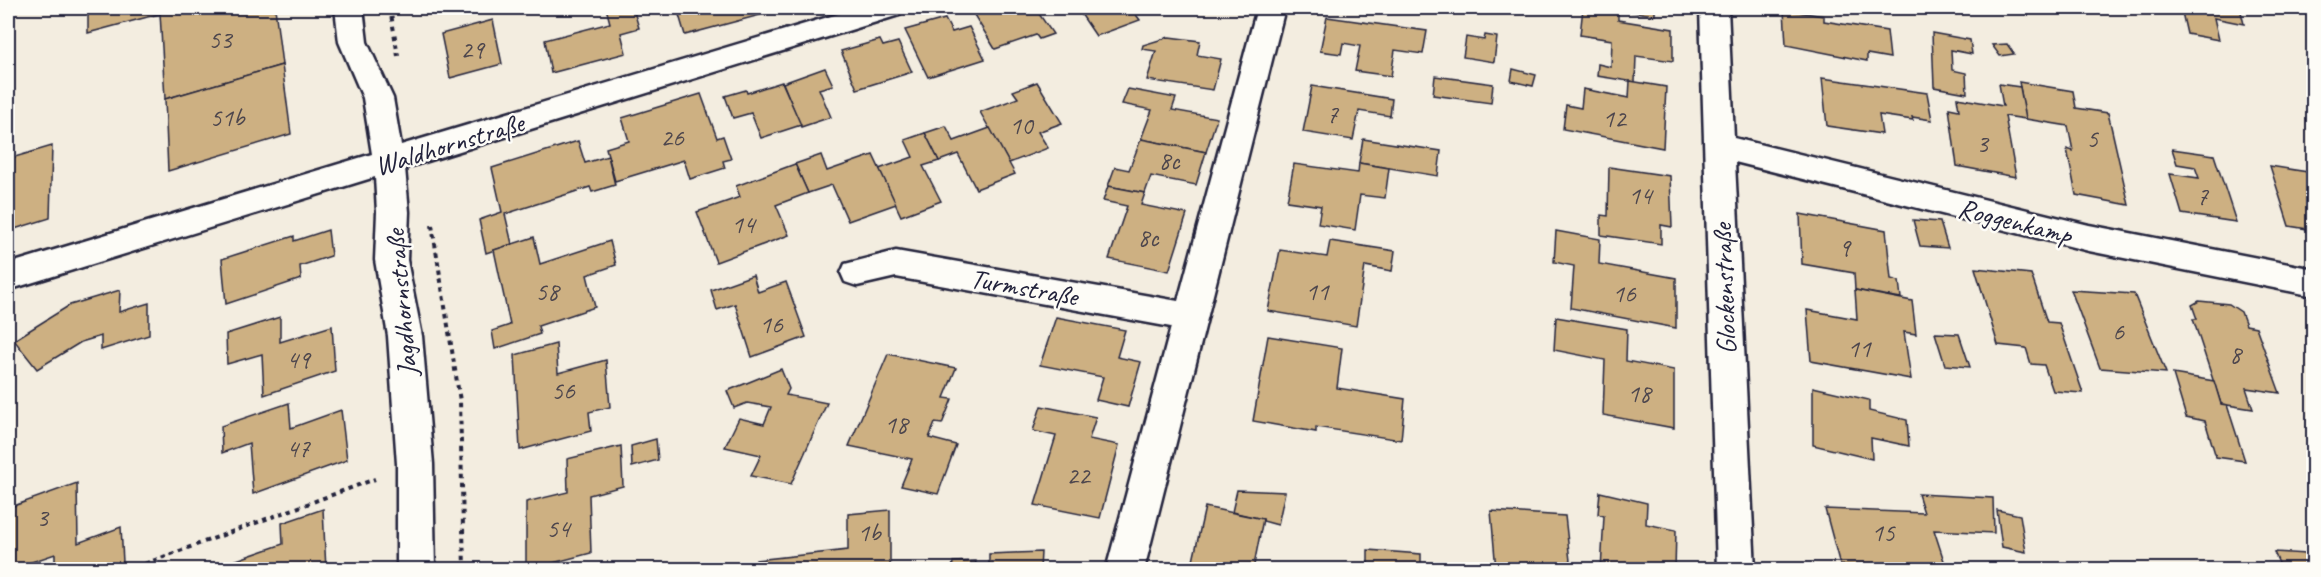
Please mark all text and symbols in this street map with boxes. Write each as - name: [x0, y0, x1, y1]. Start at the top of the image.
- house number: 53: [208, 23, 234, 56]
- house number: 29: [460, 33, 486, 66]
- house number: 7: [1326, 98, 1339, 131]
- house number: 51b: [210, 101, 246, 134]
- house number: 12: [1602, 102, 1628, 135]
- street label: Waldhornstraße: [370, 104, 530, 183]
- house number: 10: [1009, 109, 1035, 142]
- house number: 26: [660, 121, 685, 154]
- house number: 5: [2086, 122, 2099, 155]
- house number: 3: [1976, 127, 1990, 160]
- house number: 8c: [1159, 144, 1181, 177]
- house number: 14: [1628, 179, 1654, 212]
- house number: 7: [2196, 180, 2209, 213]
- street label: Roggenkamp: [1955, 190, 2078, 253]
- house number: 14: [731, 208, 757, 241]
- house number: 8c: [1138, 221, 1160, 254]
- street label: Glockenstraße: [1704, 221, 1744, 355]
- street label: Jagdhornstraße: [377, 226, 425, 380]
- house number: 9: [1838, 231, 1852, 264]
- street label: Turmstraße: [968, 260, 1082, 314]
- house number: 58: [535, 275, 561, 308]
- house number: 11: [1305, 275, 1330, 308]
- house number: 16: [1612, 277, 1637, 310]
- house number: 16: [759, 308, 784, 341]
- house number: 6: [2112, 315, 2125, 348]
- house number: 11: [1847, 332, 1872, 365]
- house number: 8: [2229, 338, 2243, 371]
- house number: 49: [286, 343, 312, 376]
- house number: 56: [551, 374, 576, 407]
- house number: 18: [1627, 377, 1653, 410]
- house number: 18: [884, 408, 910, 441]
- house number: 47: [286, 432, 311, 465]
- house number: 22: [1066, 459, 1092, 492]
- house number: 3: [36, 501, 50, 534]
- house number: 54: [546, 512, 572, 545]
- house number: 1b: [857, 516, 882, 549]
- house number: 15: [1871, 516, 1896, 549]

